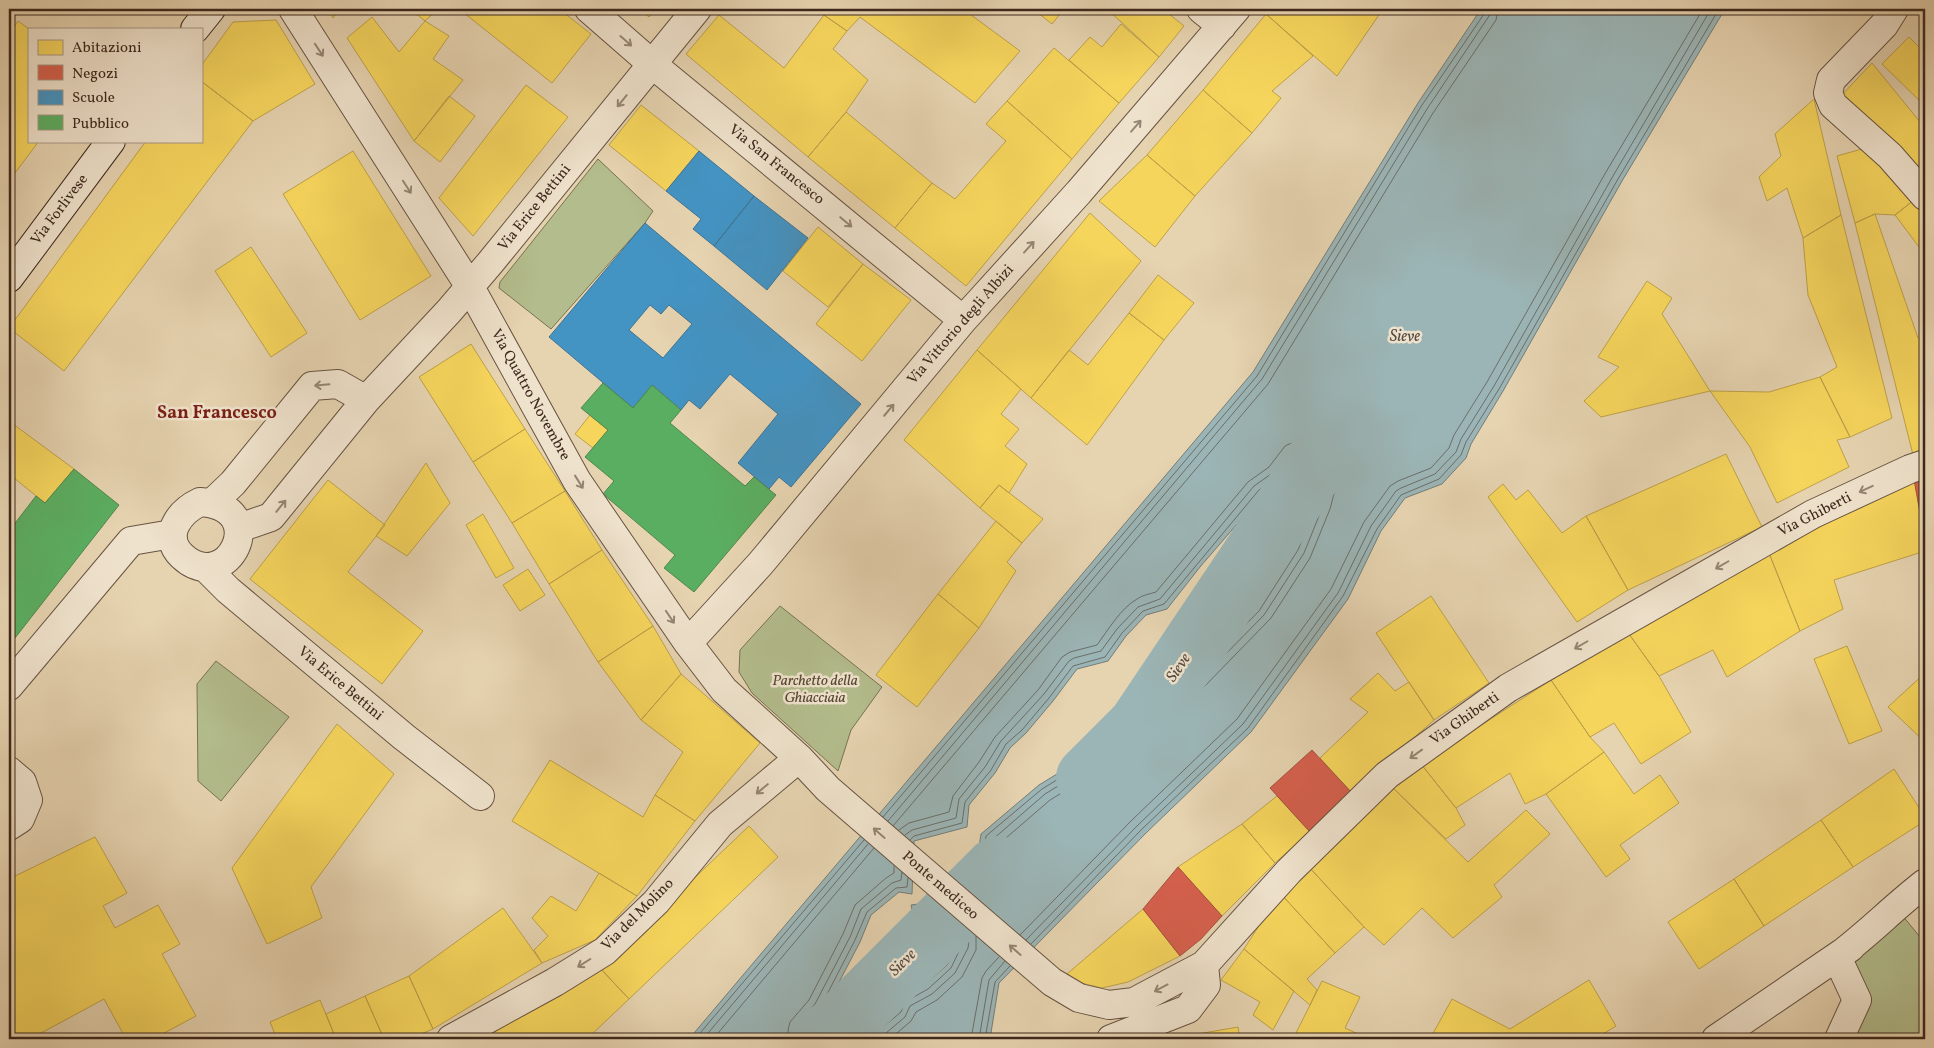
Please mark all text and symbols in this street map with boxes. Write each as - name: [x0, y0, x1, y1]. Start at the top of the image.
- legend: [28, 28, 202, 142]
- one-way arrow: [619, 35, 632, 47]
- text: Abitazioni: [72, 38, 142, 59]
- one-way arrow: [314, 42, 324, 56]
- text: Negozi: [72, 64, 118, 85]
- text: Scuole: [72, 88, 115, 109]
- one-way arrow: [617, 94, 628, 107]
- text: Pubblico: [72, 114, 129, 135]
- one-way arrow: [1130, 119, 1142, 132]
- street label: Via San Francesco: [724, 120, 828, 210]
- street label: Via Erice Bettini: [493, 160, 577, 256]
- street label: Via Forlivese: [26, 170, 94, 250]
- one-way arrow: [402, 179, 412, 193]
- one-way arrow: [839, 217, 852, 228]
- one-way arrow: [1023, 241, 1035, 254]
- street label: Via Vittorio degli Albizi: [903, 260, 1019, 390]
- street label: Via Quattro Novembre: [485, 325, 575, 465]
- water label: Sieve: [1390, 326, 1420, 348]
- one-way arrow: [314, 381, 330, 390]
- district label: San Francesco: [157, 401, 277, 426]
- one-way arrow: [883, 404, 894, 417]
- one-way arrow: [574, 475, 584, 489]
- one-way arrow: [1859, 485, 1874, 494]
- street label: Via Ghiberti: [1774, 487, 1856, 543]
- one-way arrow: [275, 499, 286, 512]
- one-way arrow: [1716, 560, 1730, 570]
- one-way arrow: [665, 610, 675, 624]
- one-way arrow: [1574, 641, 1588, 651]
- street label: Via Erice Bettini: [293, 642, 387, 726]
- water label: Sieve: [1161, 649, 1197, 687]
- park label: Parchetto della Ghiacciaia: [772, 671, 858, 709]
- street label: Via Ghiberti: [1426, 687, 1504, 751]
- one-way arrow: [1410, 748, 1423, 759]
- one-way arrow: [755, 784, 768, 795]
- one-way arrow: [872, 827, 885, 838]
- street label: Ponte mediceo: [897, 847, 983, 925]
- street label: Via del Molino: [597, 874, 679, 956]
- water label: Sieve: [885, 944, 922, 981]
- one-way arrow: [1009, 944, 1022, 956]
- one-way arrow: [578, 959, 592, 969]
- one-way arrow: [1154, 984, 1169, 993]

